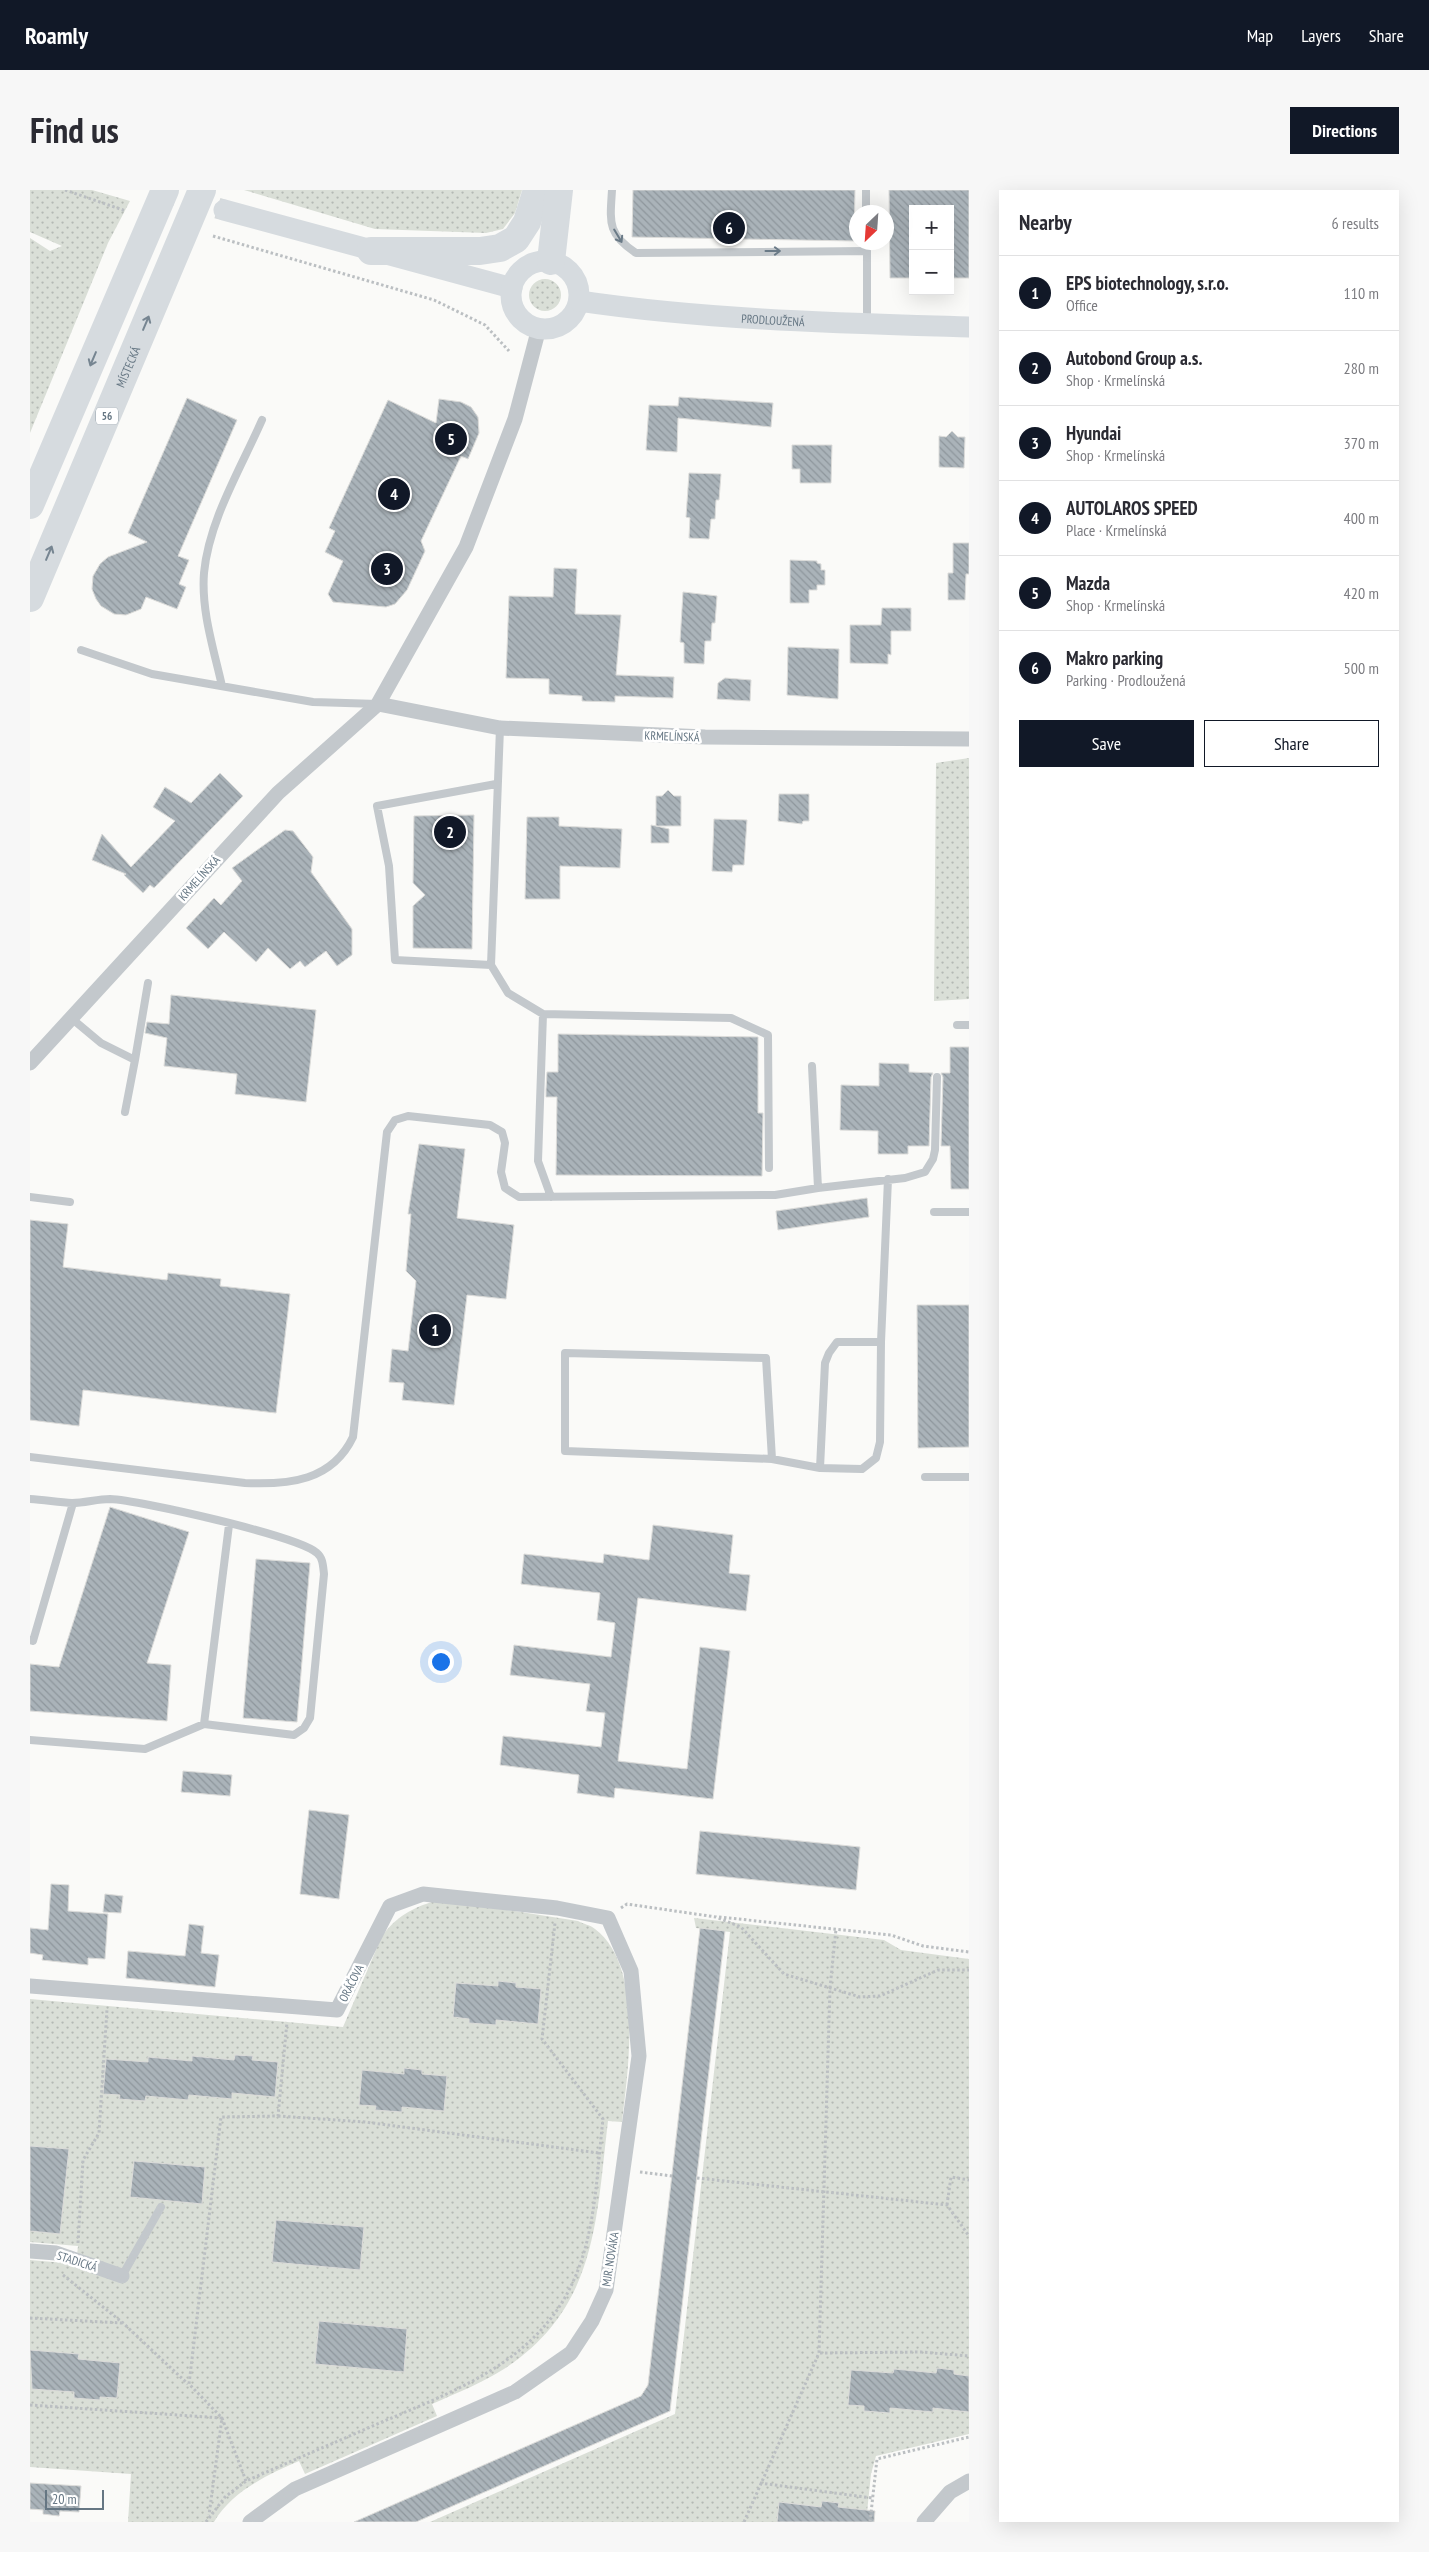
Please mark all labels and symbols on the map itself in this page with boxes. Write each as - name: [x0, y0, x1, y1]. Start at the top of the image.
- north arrow: [849, 205, 894, 250]
- pin: 6: [713, 209, 745, 247]
- one-way arrow: [613, 229, 623, 243]
- one-way arrow: [764, 246, 781, 256]
- street label: PRODLOUŽENÁ: [741, 310, 805, 329]
- one-way arrow: [142, 316, 151, 331]
- street label: MÍSTECKÁ: [112, 344, 143, 389]
- one-way arrow: [87, 351, 97, 366]
- road number: 56: [96, 408, 118, 425]
- pin: 5: [435, 420, 467, 458]
- pin: 4: [378, 475, 410, 513]
- one-way arrow: [45, 546, 54, 561]
- pin: 3: [371, 550, 403, 588]
- street label: KRMELÍNSKÁ: [644, 728, 700, 744]
- pin: 2: [434, 813, 466, 851]
- street label: KRMELÍNSKÁ: [175, 852, 223, 904]
- pin: 1: [419, 1311, 451, 1349]
- your location: [428, 1649, 454, 1675]
- street label: ORÁČOVA: [335, 1962, 367, 2004]
- street label: MJR. NOVÁKA: [598, 2230, 622, 2287]
- street label: STADICKÁ: [55, 2247, 99, 2275]
- scale bar: [45, 2487, 104, 2510]

